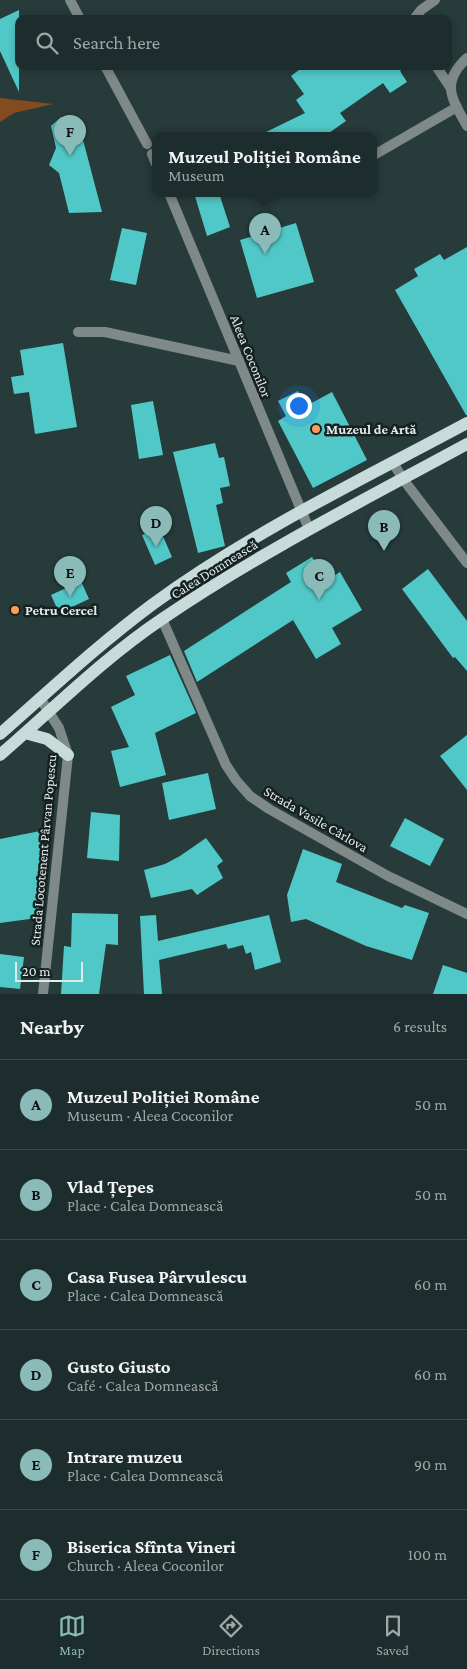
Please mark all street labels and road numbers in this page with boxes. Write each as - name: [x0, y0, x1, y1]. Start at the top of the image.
- street label: Aleea Coconilor: [227, 312, 275, 400]
- street label: Calea Domnească: [168, 536, 261, 602]
- street label: Strada Locotenent Pârvan Popescu: [27, 753, 59, 946]
- street label: Strada Vasile Cârlova: [261, 783, 371, 856]

